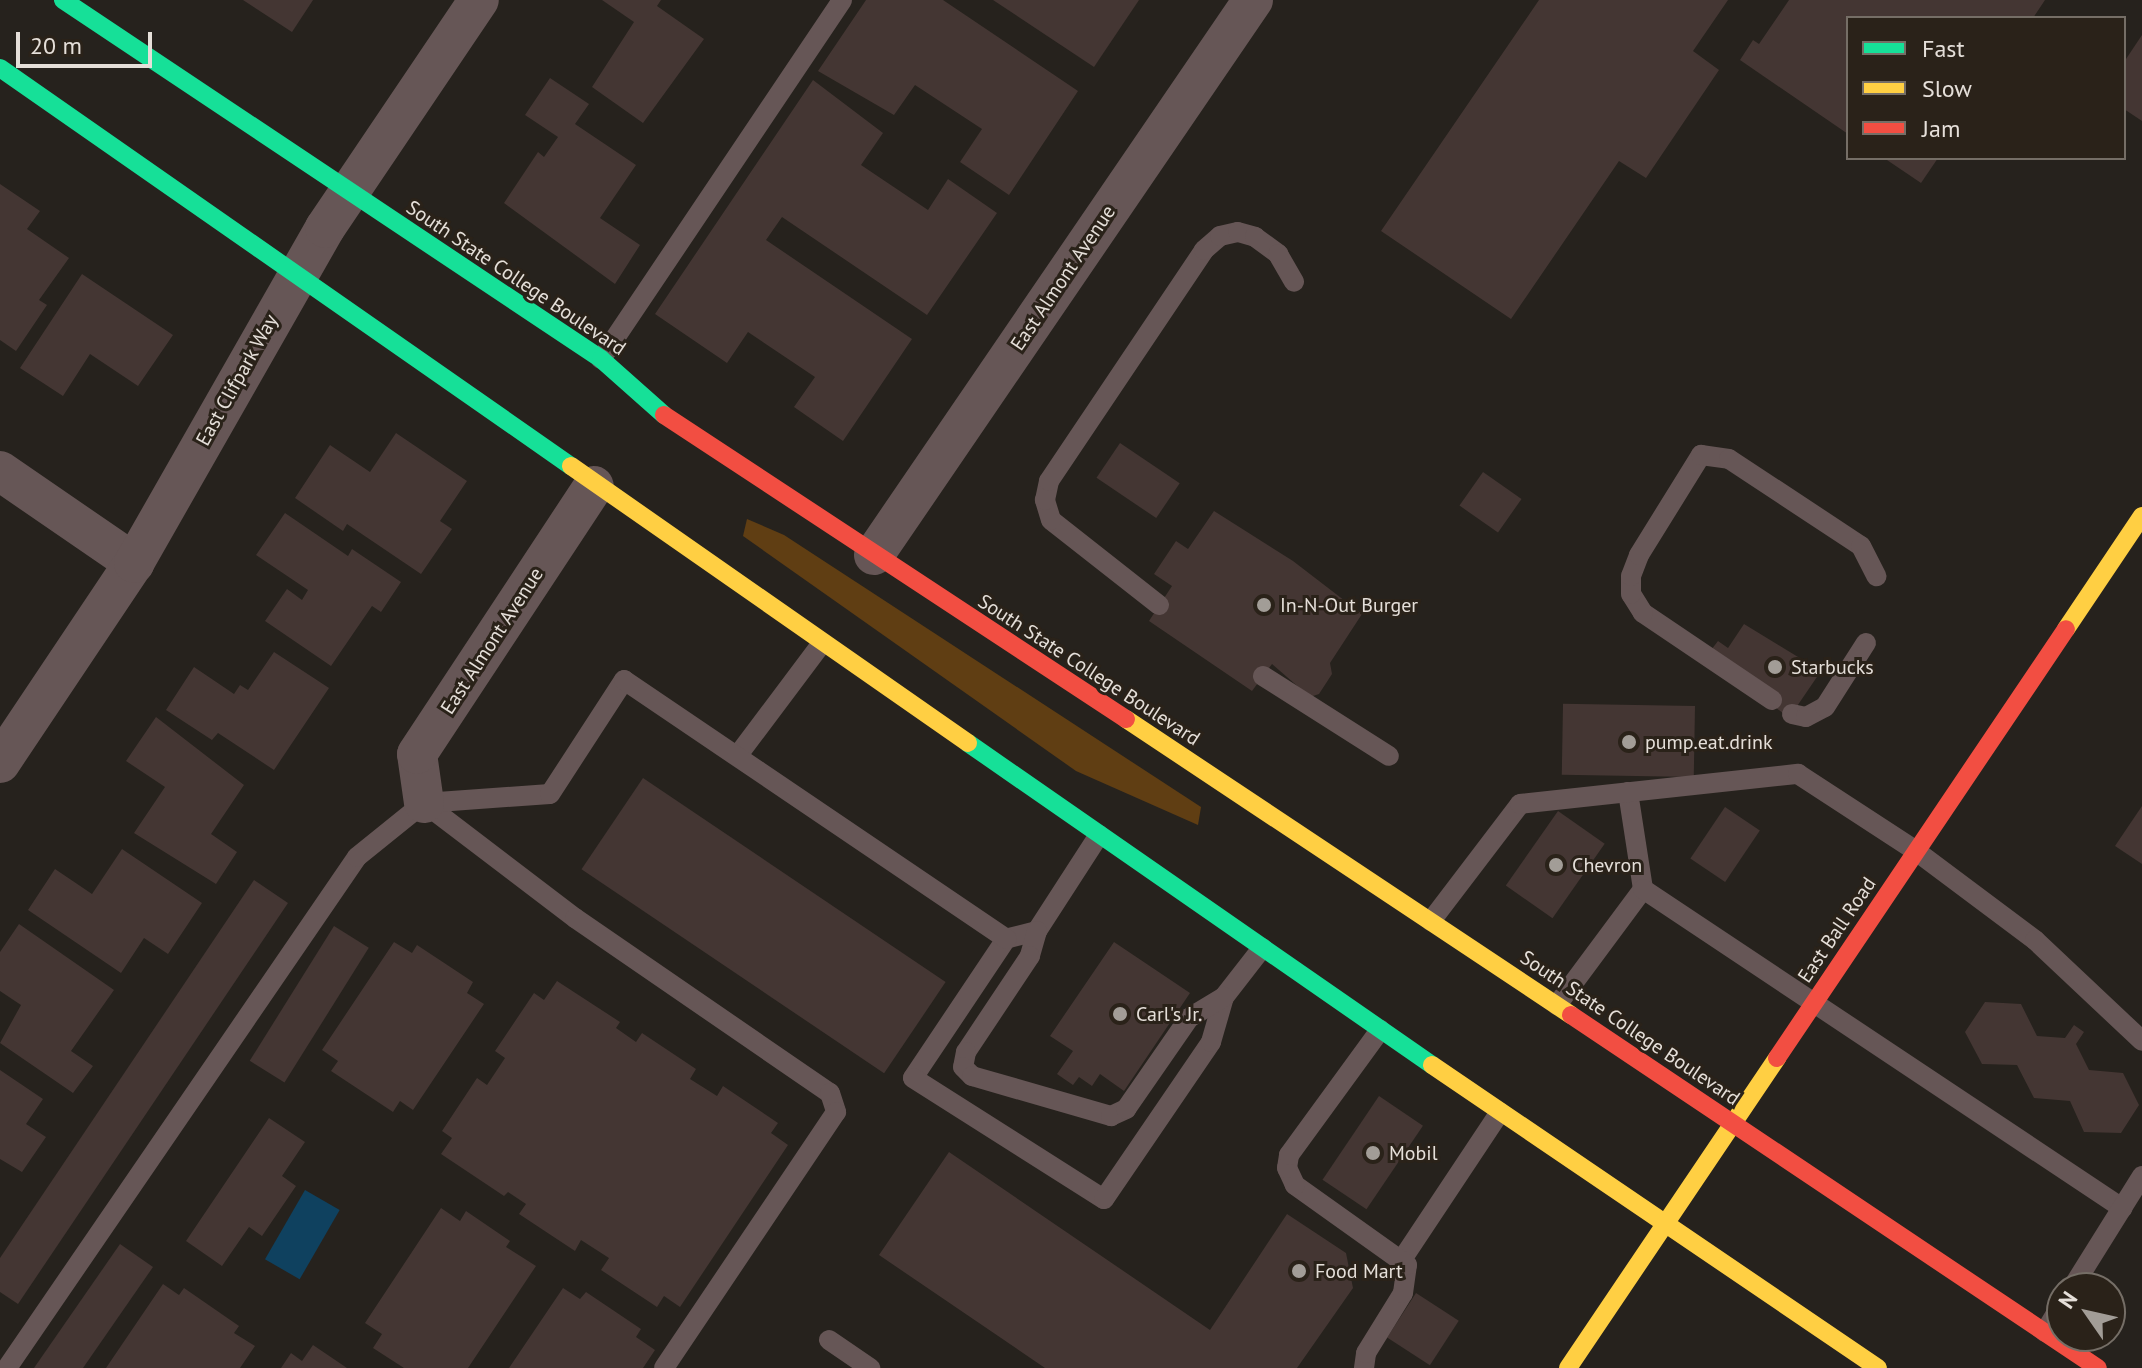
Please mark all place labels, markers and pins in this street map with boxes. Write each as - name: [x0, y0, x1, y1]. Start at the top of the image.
- place label: In-N-Out Burger: [1280, 593, 1418, 617]
- marker: In-N-Out Burger: [1255, 596, 1273, 614]
- place label: Starbucks: [1791, 655, 1874, 679]
- marker: Starbucks: [1766, 658, 1784, 676]
- place label: pump.eat.drink: [1645, 730, 1773, 754]
- marker: pump.eat.drink: [1620, 733, 1638, 751]
- place label: Chevron: [1572, 853, 1642, 877]
- marker: Chevron: [1547, 856, 1565, 874]
- place label: Carl's Jr.: [1136, 1002, 1202, 1026]
- marker: Carl's Jr.: [1111, 1005, 1129, 1023]
- place label: Mobil: [1389, 1141, 1438, 1165]
- marker: Mobil: [1364, 1144, 1382, 1162]
- place label: Food Mart: [1315, 1259, 1403, 1283]
- marker: Food Mart: [1290, 1262, 1308, 1280]

